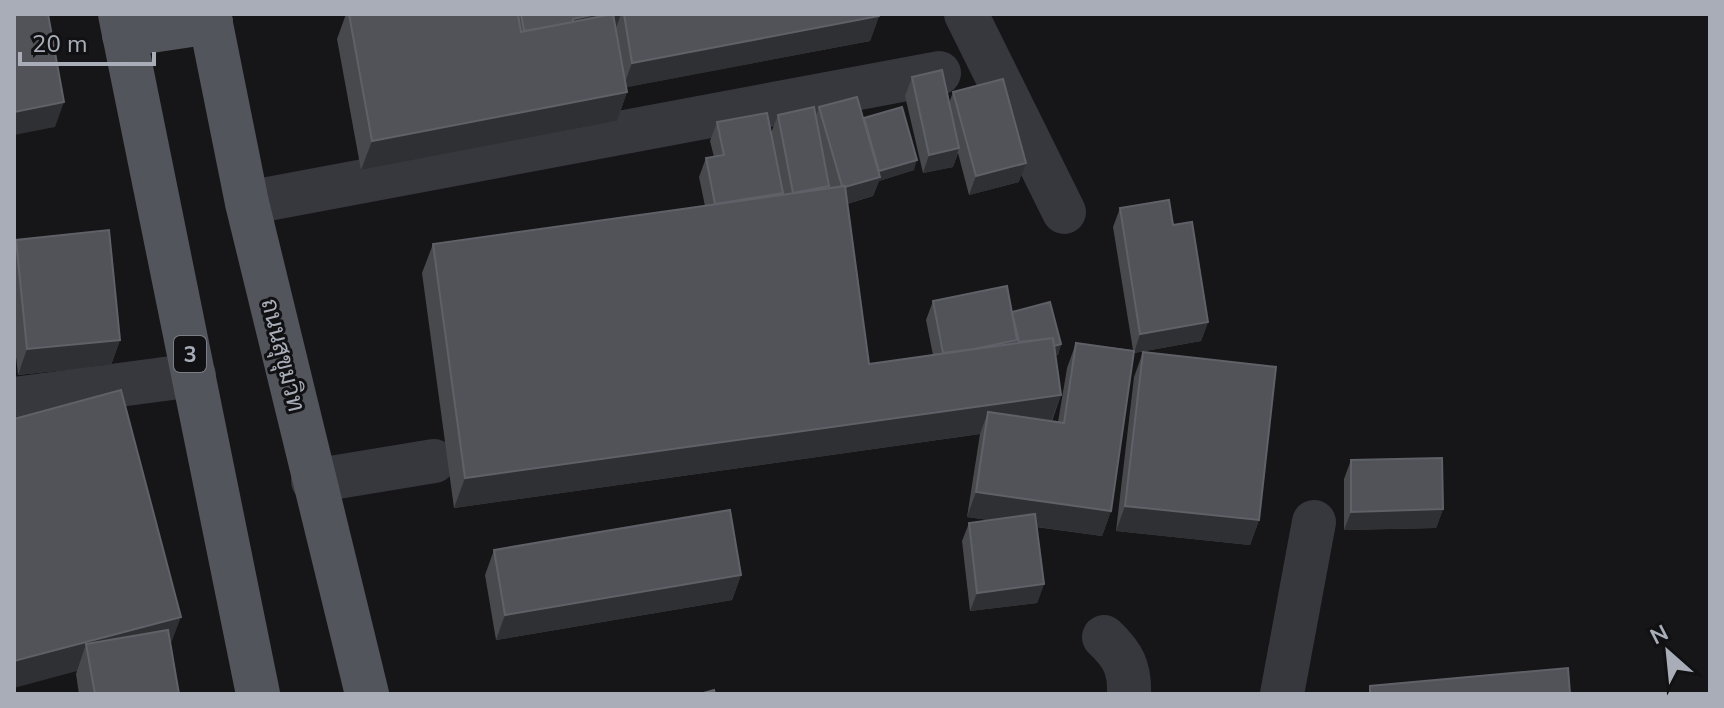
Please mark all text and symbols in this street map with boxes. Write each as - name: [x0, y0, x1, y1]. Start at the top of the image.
- scale bar: [20, 16, 154, 66]
- text: 20 m: [32, 28, 88, 60]
- street label: ถนนสุขุมวิท: [254, 295, 312, 415]
- road number: 3: [174, 336, 206, 372]
- north arrow: [1628, 612, 1708, 692]
- text: N: [1645, 618, 1674, 652]

